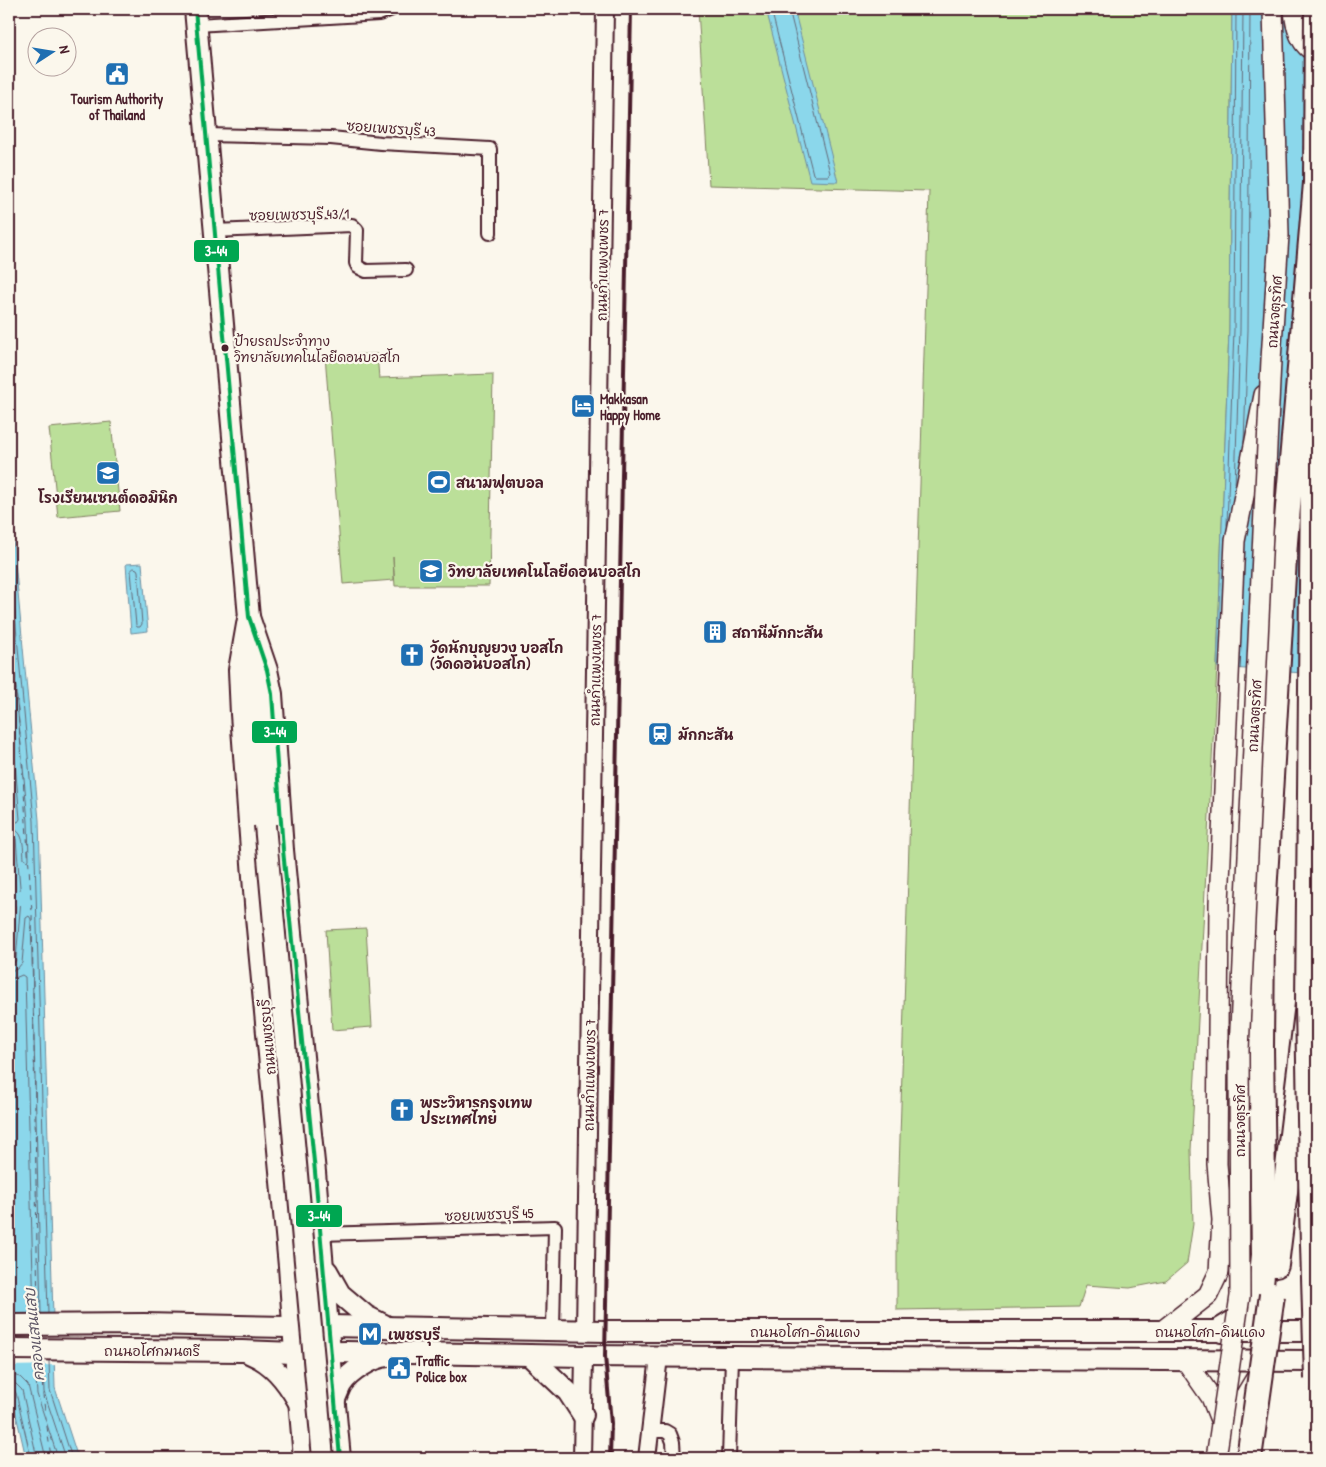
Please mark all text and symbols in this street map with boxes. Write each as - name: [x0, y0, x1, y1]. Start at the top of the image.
- north arrow: [28, 28, 78, 78]
- text: N: [55, 44, 75, 55]
- public building icon: Tourism Authority of Thailand: [104, 61, 130, 87]
- place label: Tourism Authority of Thailand: [70, 89, 163, 124]
- street label: ซอยเพชรบุรี 43: [346, 115, 436, 142]
- street label: ซอยเพชรบุรี 43/1: [249, 204, 349, 225]
- street label: ถนนกำแพงเพชร 7: [592, 209, 612, 321]
- line badge: 3-44: [193, 239, 240, 263]
- text: 3-44: [205, 241, 228, 260]
- street label: ถนนจตุรทิศ: [1262, 274, 1287, 349]
- place label: ป้ายรถประจำทาง วิทยาลัยเทคโนโลยีดอนบอสโก: [234, 332, 400, 366]
- marker: ป้ายรถประจำทาง วิทยาลัยเทคโนโลยีดอนบอสโก: [220, 343, 230, 353]
- place label: Makkasan Happy Home: [600, 389, 661, 426]
- hotel icon: Makkasan Happy Home: [570, 393, 596, 419]
- school or university icon: โรงเรียนเซนต์ดอมินิก: [95, 460, 121, 486]
- sports icon: สนามฟุตบอล: [426, 469, 452, 495]
- place label: สนามฟุตบอล: [456, 473, 544, 494]
- place label: โรงเรียนเซนต์ดอมินิก: [37, 488, 178, 507]
- school or university icon: วิทยาลัยเทคโนโลยีดอนบอสโก: [418, 558, 444, 584]
- place label: วิทยาลัยเทคโนโลยีดอนบอสโก: [448, 562, 641, 581]
- street label: ถนนกำแพงเพชร 7: [585, 614, 605, 726]
- building icon: สถานีมักกะสัน: [702, 619, 728, 645]
- place label: สถานีมักกะสัน: [732, 623, 823, 642]
- place label: วัดนักบุญยวง บอสโก (วัดดอนบอสโก): [430, 638, 563, 673]
- church icon: วัดนักบุญยวง บอสโก (วัดดอนบอสโก): [399, 642, 425, 668]
- street label: ถนนจตุรทิศ: [1243, 678, 1266, 753]
- line badge: 3-44: [251, 720, 298, 744]
- station icon: มักกะสัน: [647, 721, 673, 747]
- text: 3-44: [264, 722, 287, 741]
- place label: มักกะสัน: [678, 725, 733, 744]
- street label: ถนนเพชรบุรี: [254, 998, 281, 1076]
- street label: ถนนกำแพงเพชร 7: [579, 1019, 599, 1131]
- street label: ถนนจตุรทิศ: [1230, 1083, 1250, 1157]
- place label: พระวิหารกรุงเทพ ประเทศไทย: [420, 1093, 532, 1128]
- church icon: พระวิหารกรุงเทพ ประเทศไทย: [389, 1097, 415, 1123]
- street label: ซอยเพชรบุรี 45: [444, 1203, 534, 1226]
- line badge: 3-44: [295, 1204, 343, 1228]
- text: 3-44: [308, 1206, 331, 1225]
- water label: คลองแสนแสบ: [18, 1286, 49, 1382]
- metro station icon: เพชรบุรี: [357, 1321, 383, 1347]
- street label: ถนนอโศก-ดินแดง: [750, 1322, 860, 1341]
- street label: ถนนอโศก-ดินแดง: [1155, 1322, 1265, 1341]
- place label: เพชรบุรี: [388, 1325, 440, 1346]
- street label: ถนนอโศกมนตรี: [104, 1341, 200, 1360]
- place label: Traffic Police box: [415, 1351, 467, 1386]
- public building icon: Traffic Police box: [386, 1355, 412, 1381]

